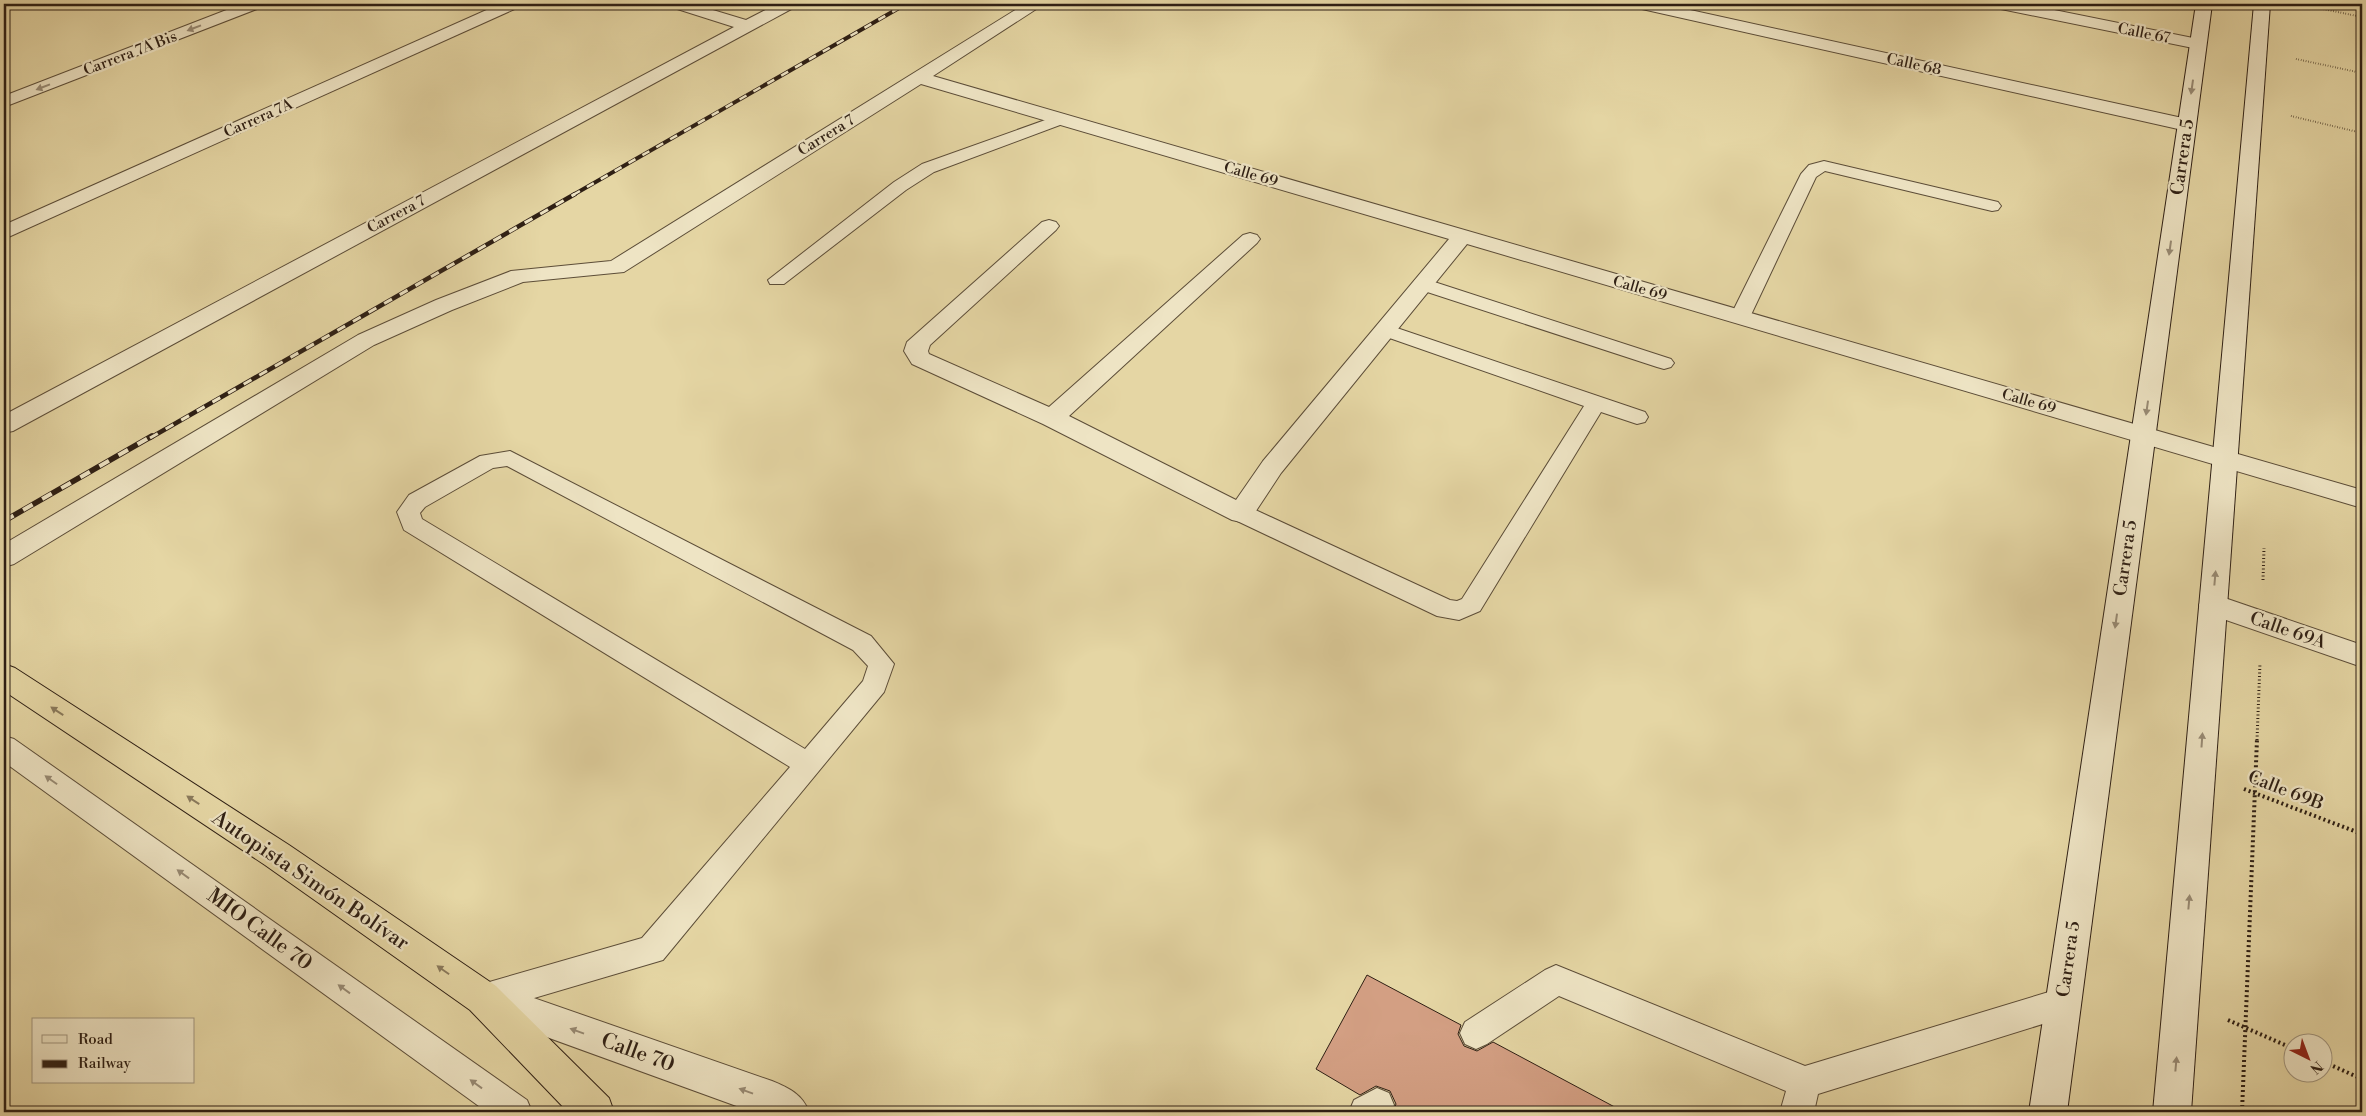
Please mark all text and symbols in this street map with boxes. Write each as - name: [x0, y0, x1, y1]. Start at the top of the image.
- street label: Calle 67: [2116, 19, 2172, 48]
- one-way arrow: [186, 24, 201, 32]
- street label: Carrera 7A Bis: [81, 27, 180, 80]
- street label: Calle 68: [1885, 49, 1943, 80]
- one-way arrow: [2188, 79, 2196, 95]
- one-way arrow: [35, 83, 50, 91]
- street label: Carrera 7A: [221, 95, 296, 142]
- street label: Carrera 7: [794, 110, 858, 160]
- street label: Carrera 5: [2166, 117, 2199, 197]
- street label: Calle 69: [1222, 158, 1280, 191]
- street label: Carrera 7: [364, 191, 429, 238]
- one-way arrow: [2165, 240, 2173, 256]
- street label: Calle 69: [1611, 272, 1669, 305]
- street label: Calle 69: [2000, 385, 2058, 418]
- one-way arrow: [2142, 401, 2150, 417]
- street label: Carrera 5: [2109, 518, 2142, 598]
- one-way arrow: [2211, 569, 2219, 585]
- street label: Calle 69A: [2247, 607, 2330, 654]
- one-way arrow: [2112, 614, 2120, 630]
- one-way arrow: [50, 706, 64, 716]
- one-way arrow: [2198, 731, 2206, 747]
- street label: Calle 69B: [2245, 766, 2327, 815]
- one-way arrow: [44, 775, 58, 785]
- one-way arrow: [186, 795, 200, 805]
- street label: Autopista Simón Bolívar: [206, 805, 414, 957]
- one-way arrow: [177, 869, 190, 880]
- street label: MIO Calle 70: [202, 883, 317, 977]
- one-way arrow: [2185, 893, 2193, 909]
- street label: Carrera 5: [2052, 919, 2085, 999]
- one-way arrow: [437, 965, 450, 975]
- one-way arrow: [337, 984, 351, 994]
- legend: [32, 1018, 195, 1084]
- one-way arrow: [569, 1027, 584, 1034]
- street label: Calle 70: [597, 1028, 678, 1078]
- text: Road: [78, 1030, 113, 1049]
- north arrow: [2284, 1034, 2334, 1084]
- text: Railway: [78, 1054, 132, 1073]
- one-way arrow: [2172, 1055, 2180, 1071]
- text: N: [2306, 1057, 2326, 1077]
- one-way arrow: [469, 1079, 483, 1089]
- one-way arrow: [739, 1087, 754, 1094]

